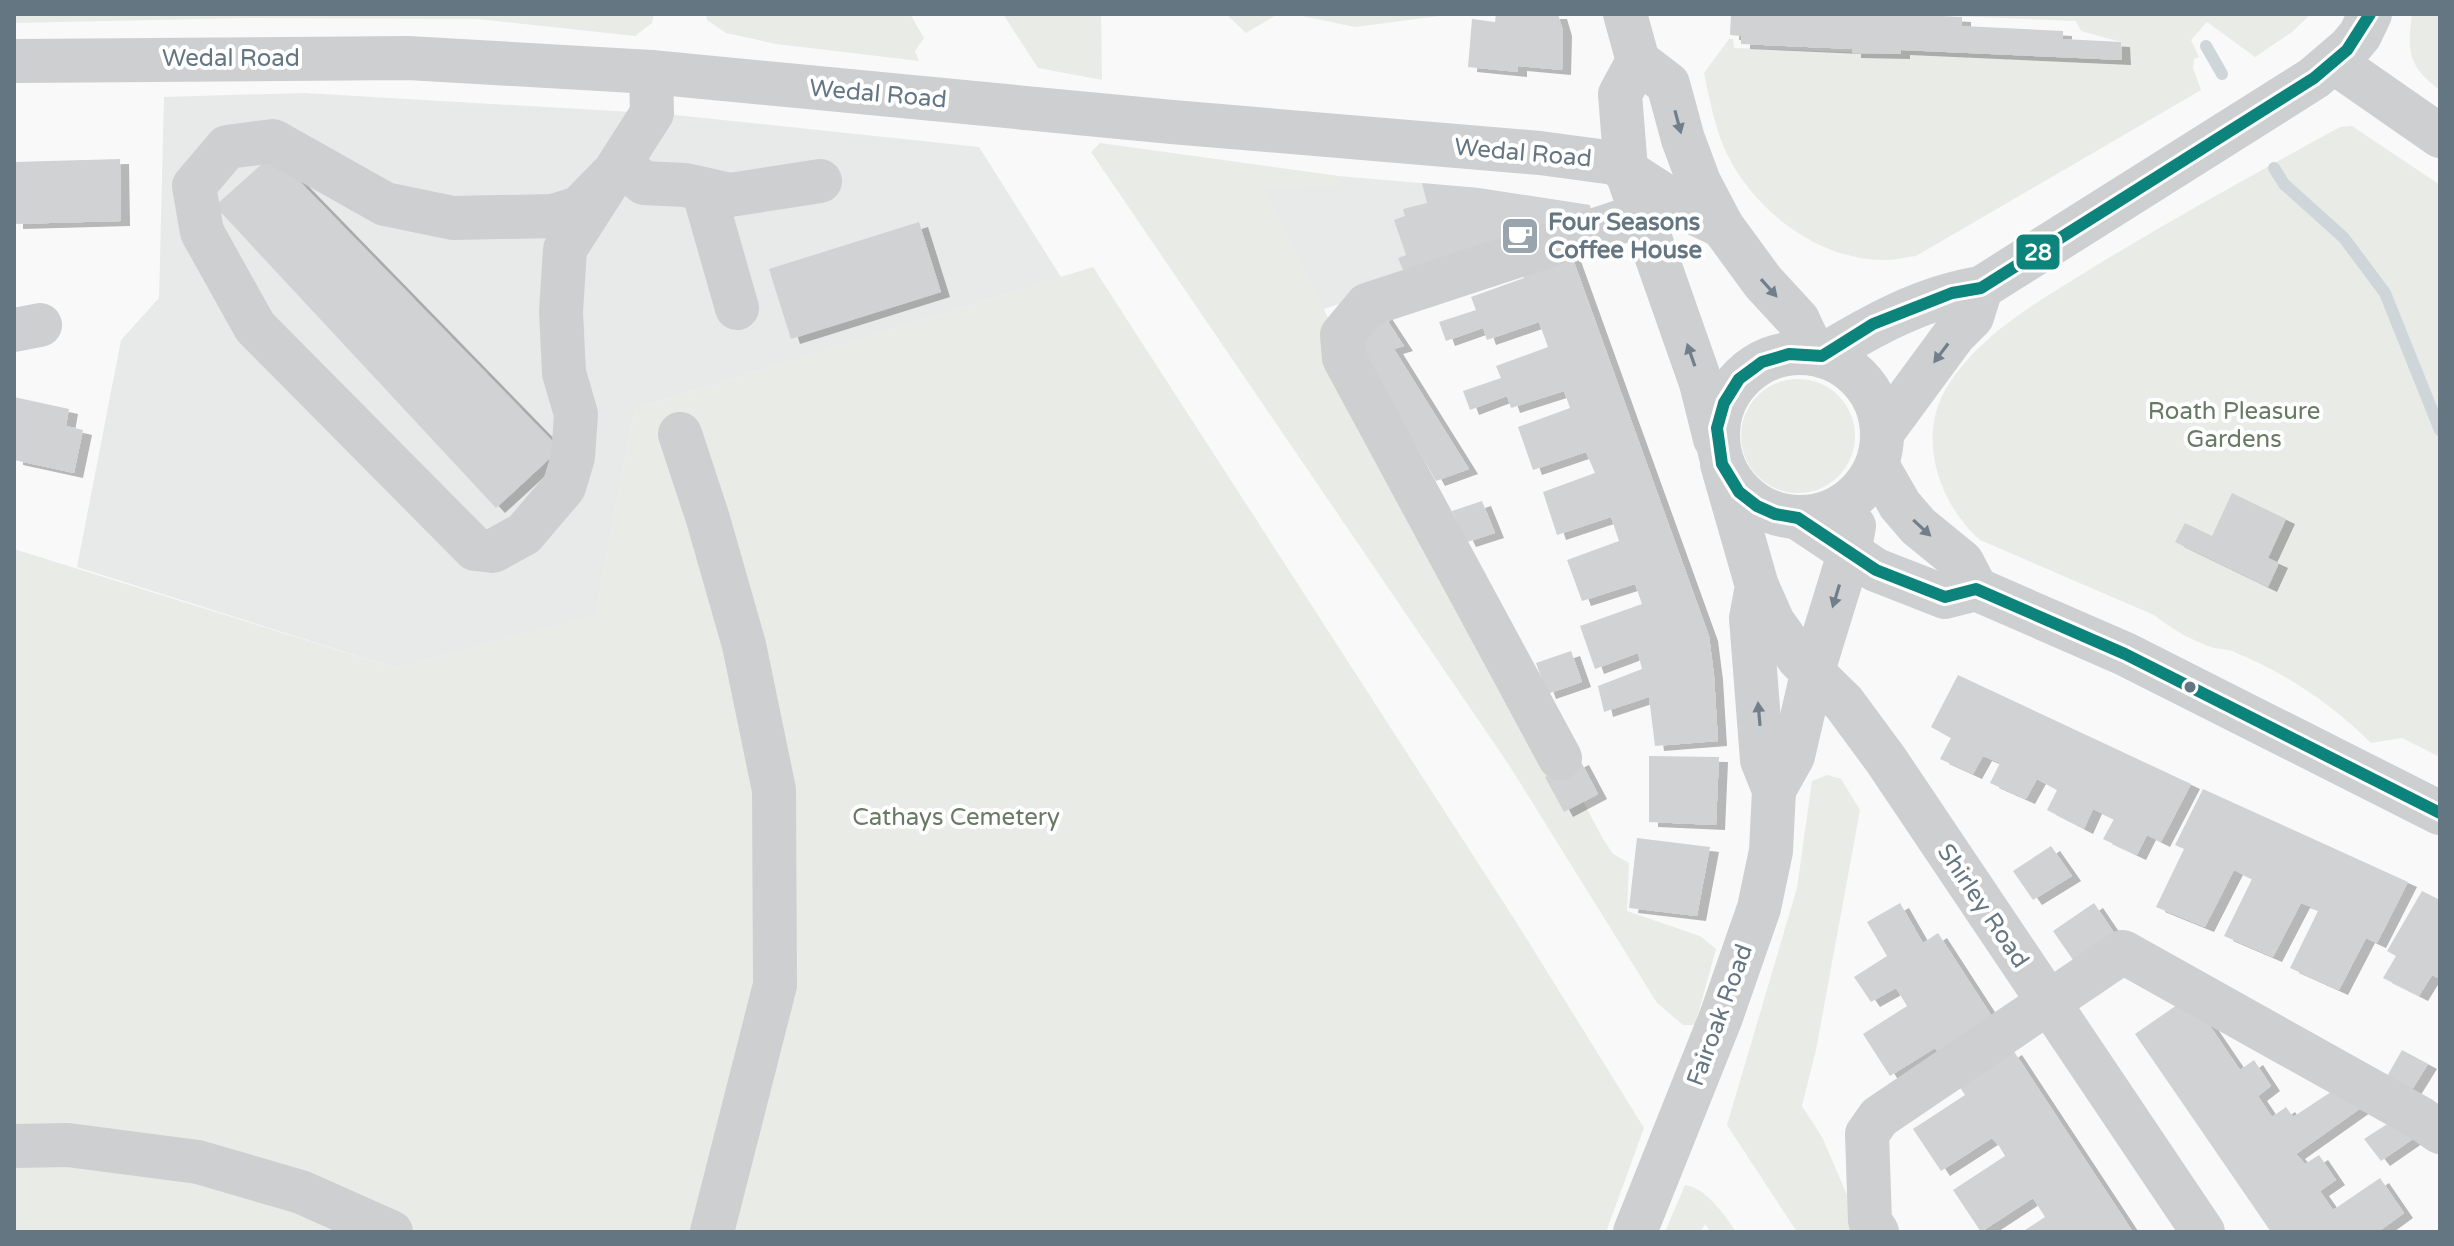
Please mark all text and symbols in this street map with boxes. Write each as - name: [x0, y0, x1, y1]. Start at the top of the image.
- street label: Wedal Road: [162, 44, 300, 73]
- street label: Wedal Road: [808, 74, 948, 114]
- one-way arrow: [1673, 110, 1685, 135]
- street label: Wedal Road: [1453, 133, 1593, 173]
- place label: Four Seasons Coffee House: [1548, 208, 1703, 265]
- cafe icon: Four Seasons Coffee House: [1499, 215, 1541, 257]
- line badge: 28: [2015, 233, 2061, 271]
- text: 28: [2024, 240, 2052, 266]
- one-way arrow: [1760, 278, 1778, 298]
- one-way arrow: [1933, 342, 1949, 364]
- one-way arrow: [1684, 343, 1696, 367]
- park label: Roath Pleasure Gardens: [2148, 397, 2320, 454]
- one-way arrow: [1912, 518, 1931, 536]
- one-way arrow: [1829, 584, 1842, 608]
- unlabelled marker: [2182, 679, 2198, 695]
- one-way arrow: [1752, 702, 1765, 727]
- park label: Cathays Cemetery: [852, 803, 1060, 832]
- street label: Shirley Road: [1931, 839, 2035, 973]
- street label: Fairoak Road: [1681, 940, 1759, 1090]

